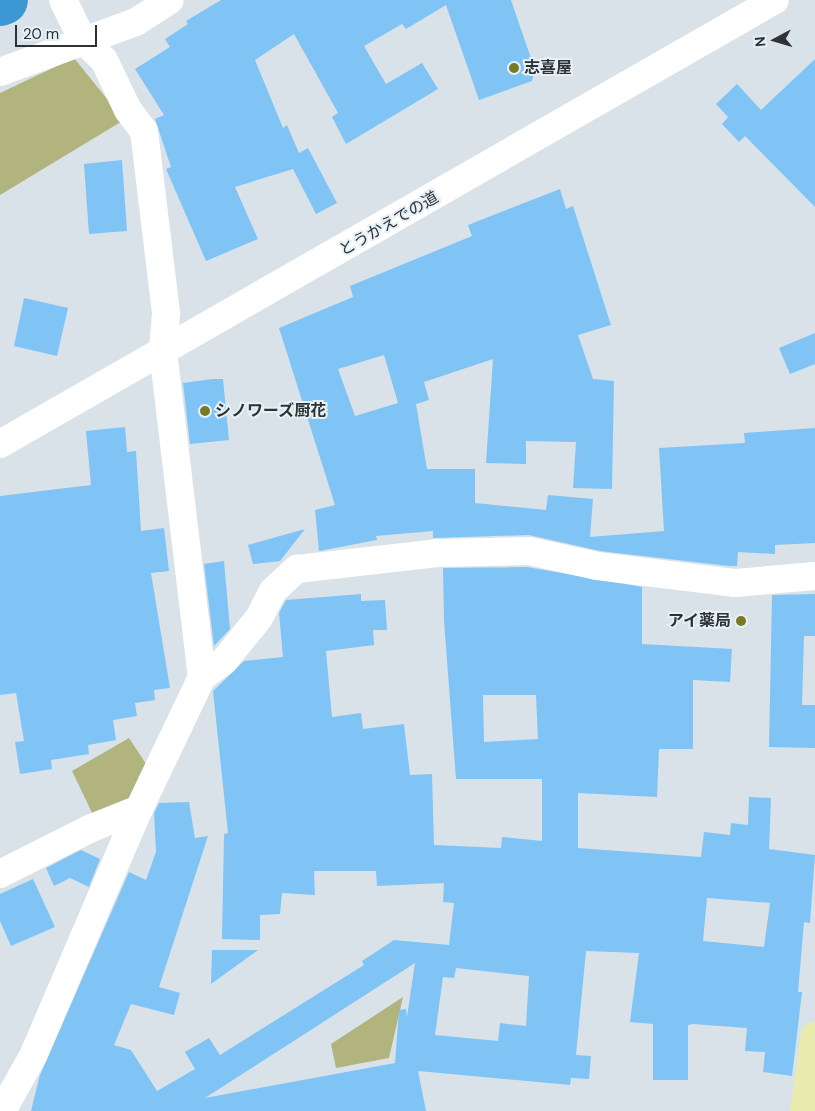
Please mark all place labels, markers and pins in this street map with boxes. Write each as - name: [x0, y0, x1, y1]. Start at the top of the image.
- place label: 志喜屋: [524, 58, 572, 78]
- marker: 志喜屋: [508, 62, 520, 74]
- place label: シノワーズ厨花: [215, 401, 327, 421]
- marker: シノワーズ厨花: [199, 405, 211, 417]
- place label: アイ薬局: [667, 611, 731, 631]
- marker: アイ薬局: [735, 615, 747, 627]

